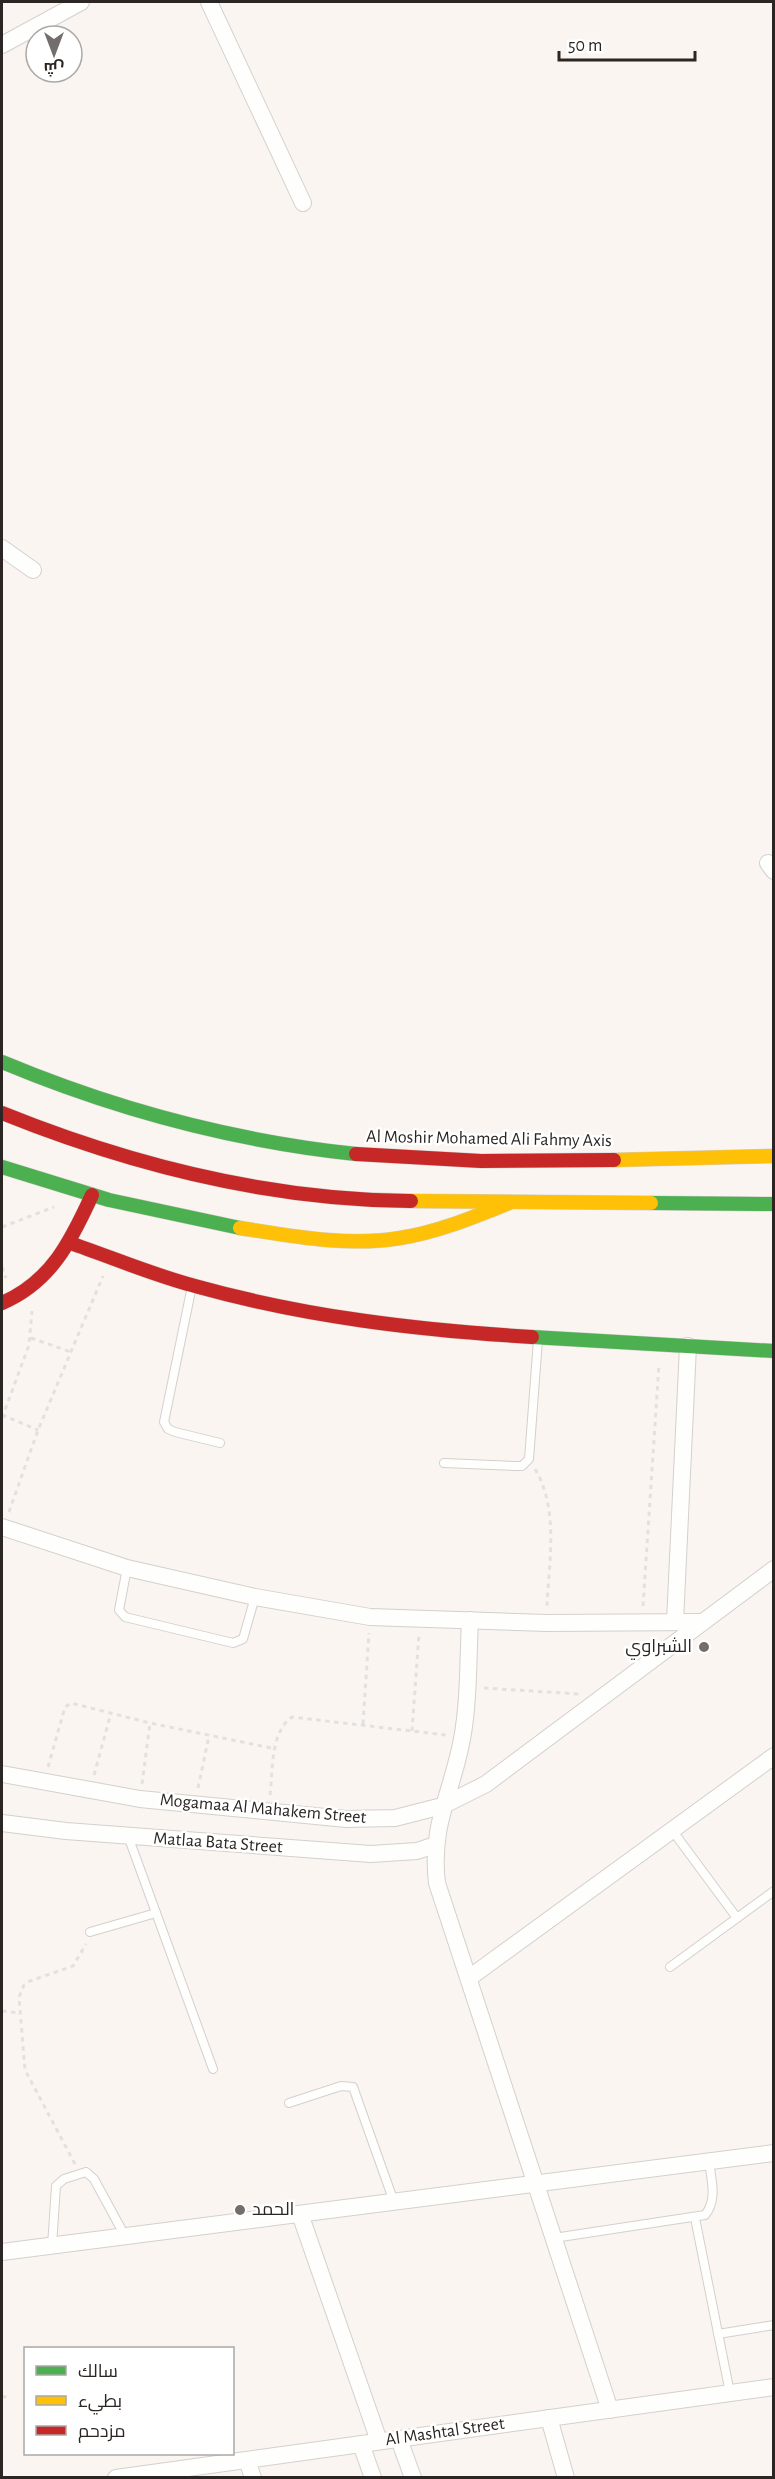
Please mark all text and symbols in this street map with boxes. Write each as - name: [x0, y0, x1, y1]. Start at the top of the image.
- north arrow: [24, 24, 84, 84]
- scale bar: [559, 24, 696, 62]
- text: 50 m: [568, 37, 602, 55]
- text: ش: [44, 59, 64, 77]
- street label: Al Moshir Mohamed Ali Fahmy Axis: [366, 1128, 612, 1150]
- place label: الشبراوي: [625, 1637, 692, 1660]
- marker: الشبراوي: [697, 1640, 711, 1654]
- street label: Mogamaa Al Mahakem Street: [159, 1791, 367, 1827]
- street label: Matlaa Bata Street: [153, 1830, 283, 1857]
- place label: الحمد: [252, 2201, 294, 2219]
- marker: الحمد: [233, 2203, 247, 2217]
- legend: [24, 2347, 234, 2455]
- text: سالك: [78, 2363, 118, 2381]
- text: بطيء: [78, 2393, 122, 2415]
- street label: Al Mashtal Street: [384, 2415, 506, 2449]
- text: مزدحم: [78, 2423, 126, 2443]

